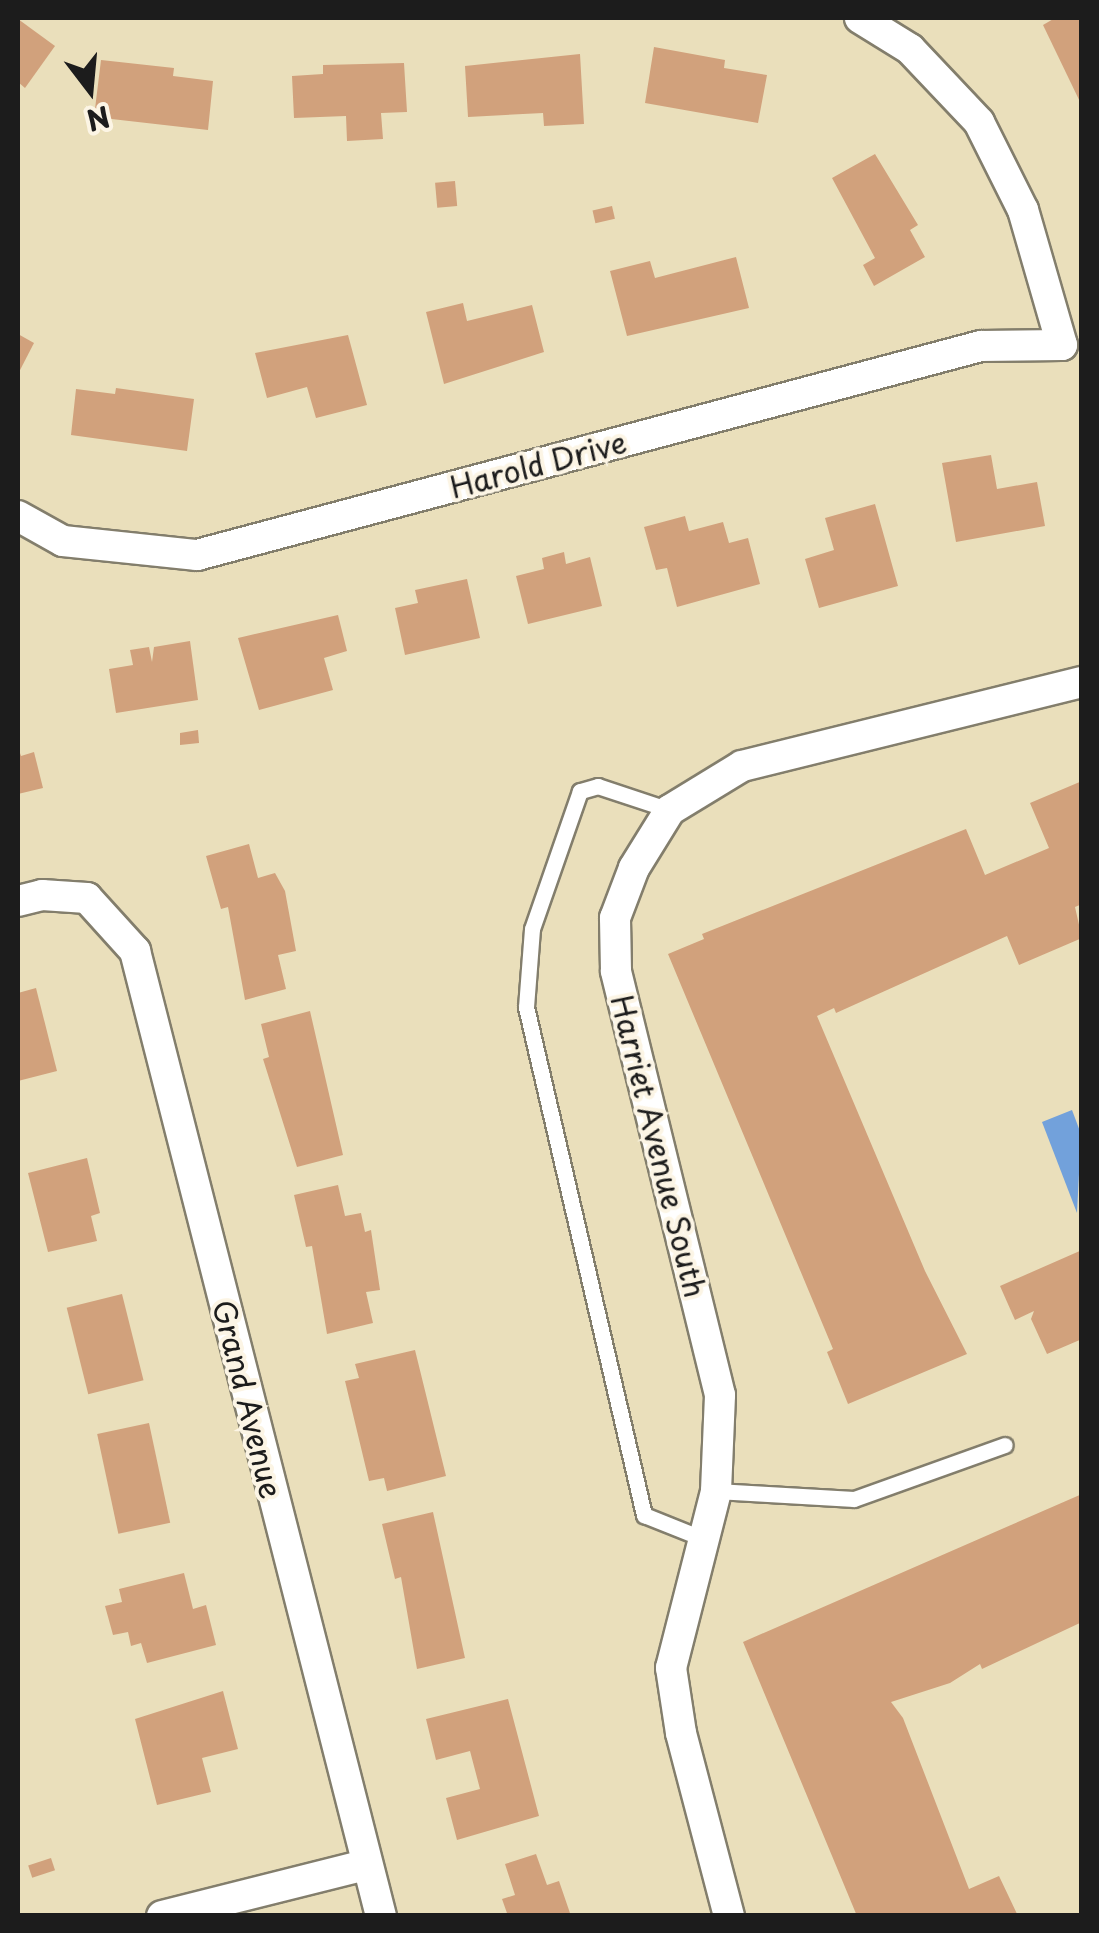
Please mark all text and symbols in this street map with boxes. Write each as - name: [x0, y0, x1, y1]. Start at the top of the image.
- north arrow: [40, 40, 140, 140]
- text: N: [82, 96, 115, 143]
- street label: Harold Drive: [445, 423, 631, 505]
- street label: Harriet Avenue South: [604, 991, 714, 1301]
- street label: Grand Avenue: [206, 1295, 290, 1503]

